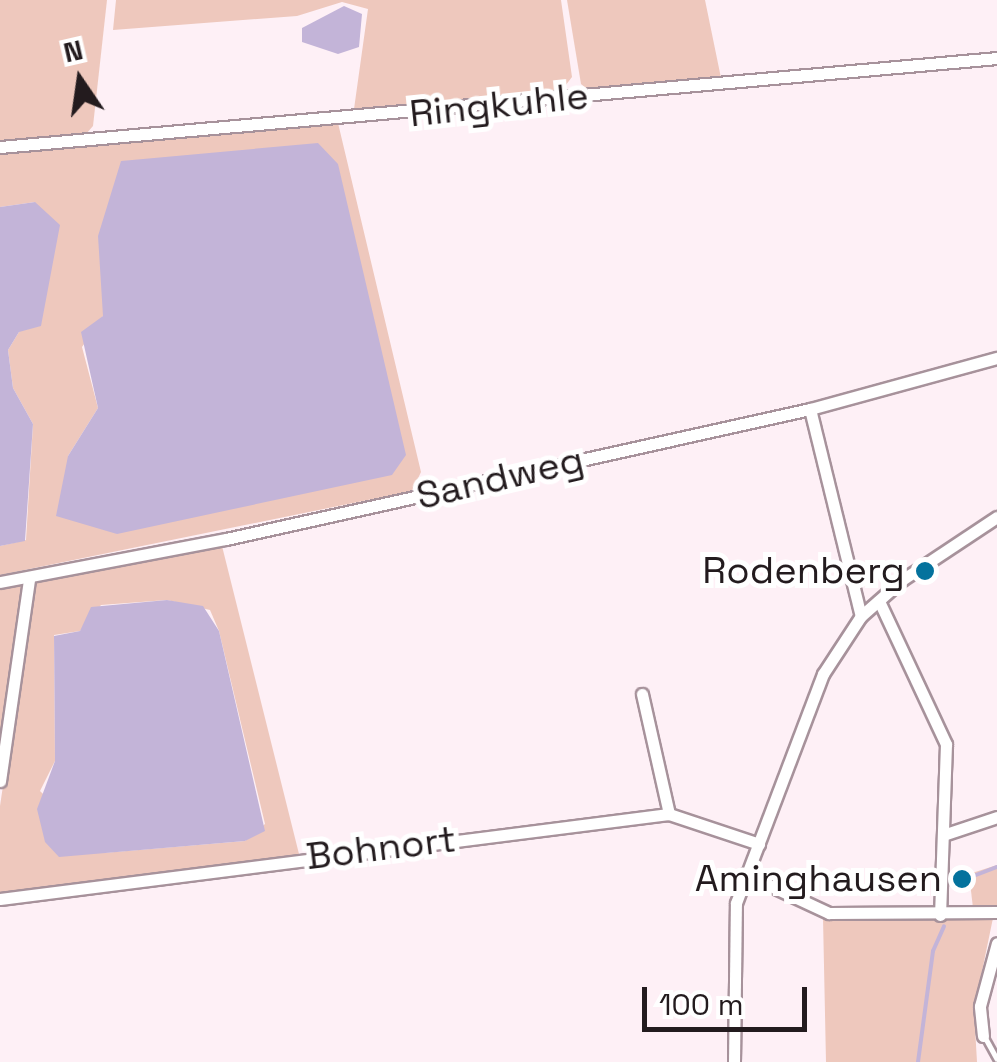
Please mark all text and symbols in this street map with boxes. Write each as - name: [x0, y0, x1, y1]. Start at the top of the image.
- north arrow: [30, 30, 130, 130]
- text: N: [60, 31, 86, 70]
- street label: Ringkuhle: [407, 73, 591, 137]
- street label: Sandweg: [412, 437, 588, 519]
- place label: Rodenberg: [702, 548, 905, 594]
- marker: Rodenberg: [914, 560, 936, 582]
- street label: Bohnort: [304, 816, 458, 880]
- place label: Aminghausen: [695, 856, 942, 902]
- marker: Aminghausen: [951, 868, 973, 890]
- scale bar: [647, 967, 812, 1029]
- text: 100 m: [659, 985, 744, 1024]

